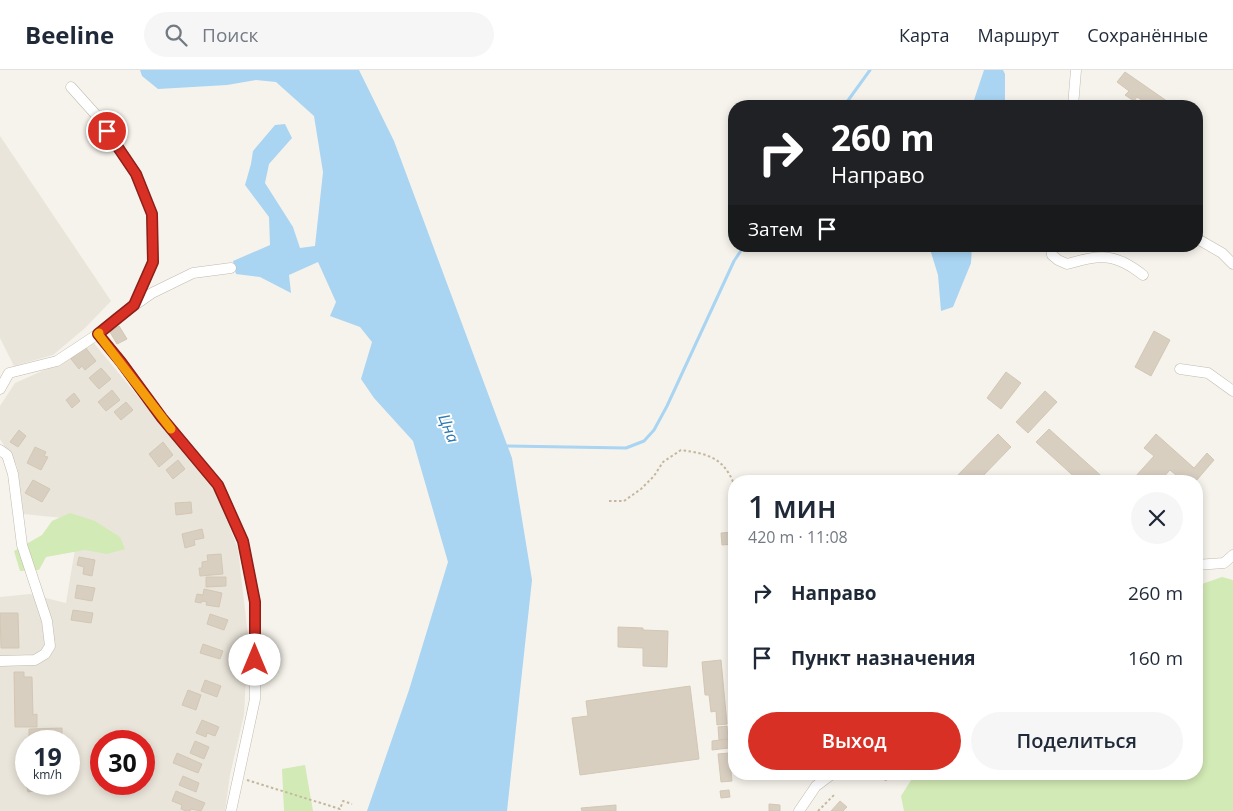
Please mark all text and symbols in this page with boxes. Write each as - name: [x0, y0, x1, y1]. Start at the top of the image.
- search box: [144, 12, 494, 57]
- text: Beeline: [25, 18, 114, 51]
- icon: search: [162, 21, 190, 49]
- text: Поиск: [202, 22, 258, 48]
- text: Карта: [899, 23, 949, 47]
- text: Маршрут: [977, 23, 1059, 47]
- text: Сохранённые: [1087, 23, 1208, 47]
- pin: [86, 110, 128, 152]
- text: 260 m: [831, 114, 935, 161]
- icon: arrive: [93, 117, 121, 145]
- icon: right: [748, 120, 813, 185]
- text: Направо: [831, 159, 925, 189]
- icon: arrive: [813, 215, 841, 243]
- text: Затем: [748, 216, 803, 242]
- water label: Цна: [433, 410, 465, 446]
- text: 1 мин: [748, 486, 836, 527]
- button: close: [1131, 492, 1183, 544]
- text: 420 m · 11:08: [748, 526, 848, 548]
- icon: right: [748, 579, 776, 607]
- text: Направо: [791, 580, 877, 606]
- text: 260 m: [1128, 580, 1183, 606]
- position arrow: [228, 633, 280, 685]
- icon: arrive: [748, 644, 776, 672]
- text: Пункт назначения: [791, 645, 976, 671]
- text: 160 m: [1128, 645, 1183, 671]
- button: Выход: [748, 712, 961, 770]
- button: Поделиться: [971, 712, 1183, 770]
- speed limit sign: 30: [90, 730, 155, 795]
- text: 19: [33, 739, 62, 773]
- text: km/h: [33, 766, 62, 783]

